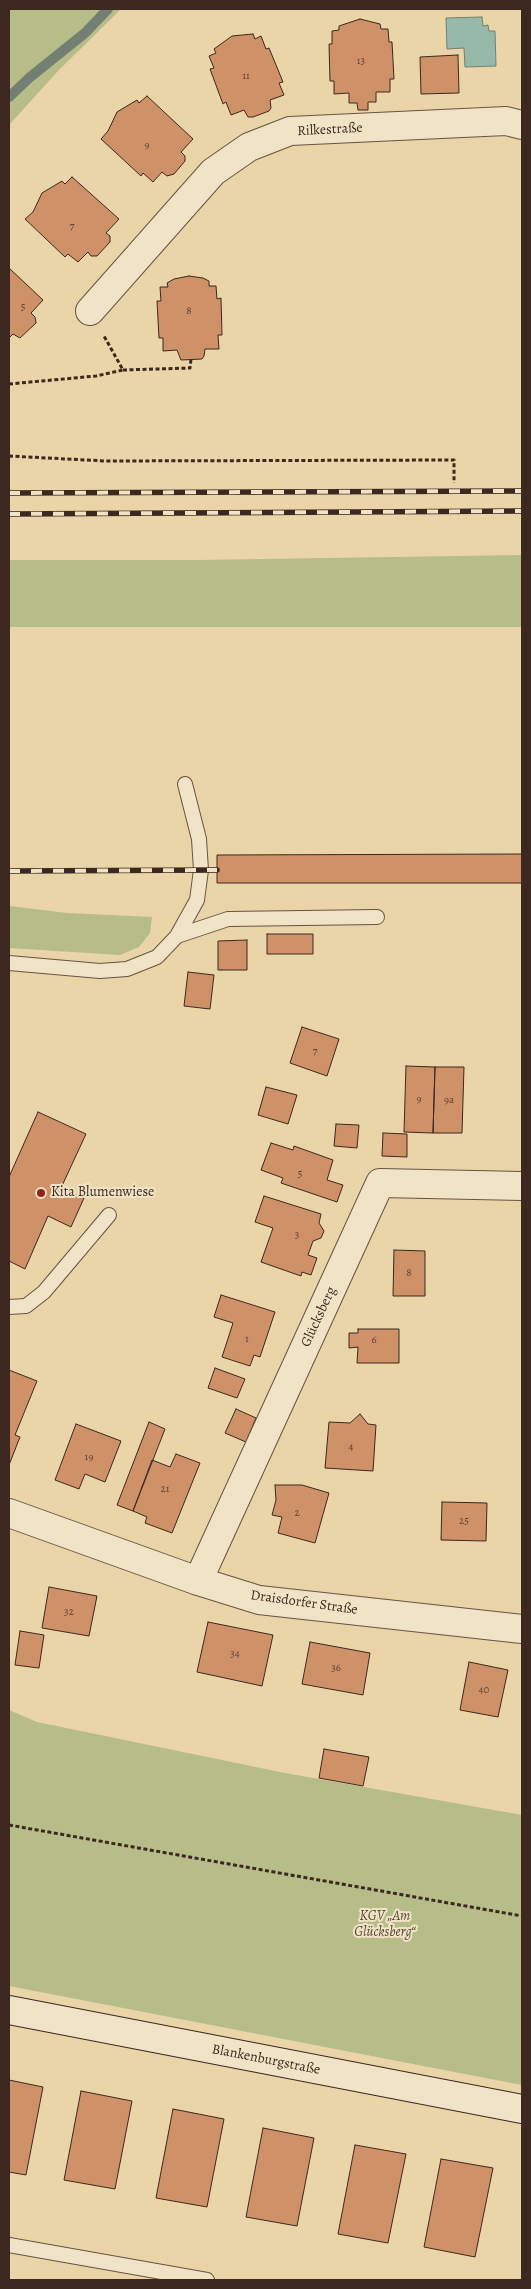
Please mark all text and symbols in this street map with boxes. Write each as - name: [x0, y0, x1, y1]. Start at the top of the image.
- house number: 13: [357, 54, 365, 68]
- house number: 11: [242, 69, 250, 83]
- street label: Rilkestraße: [297, 120, 363, 140]
- house number: 9: [144, 138, 150, 152]
- house number: 7: [70, 219, 74, 233]
- house number: 5: [21, 300, 25, 314]
- house number: 8: [186, 304, 192, 318]
- house number: 7: [313, 1044, 317, 1058]
- house number: 9: [416, 1092, 422, 1106]
- house number: 9a: [444, 1093, 454, 1107]
- house number: 5: [298, 1167, 302, 1181]
- place label: Kita Blumenwiese: [51, 1185, 154, 1201]
- marker: Kita Blumenwiese: [35, 1187, 47, 1199]
- house number: 3: [295, 1228, 299, 1242]
- house number: 8: [406, 1266, 412, 1280]
- street label: Glücksberg: [298, 1284, 340, 1350]
- house number: 1: [245, 1332, 249, 1346]
- house number: 6: [371, 1333, 377, 1347]
- house number: 4: [349, 1440, 353, 1454]
- house number: 19: [85, 1450, 93, 1464]
- house number: 21: [161, 1482, 169, 1496]
- house number: 2: [294, 1506, 300, 1520]
- house number: 25: [459, 1514, 469, 1528]
- street label: Draisdorfer Straße: [249, 1587, 359, 1619]
- house number: 32: [64, 1605, 74, 1619]
- house number: 34: [230, 1647, 240, 1661]
- house number: 36: [331, 1661, 341, 1675]
- house number: 40: [479, 1683, 489, 1697]
- park label: KGV „Am Glücksberg“: [354, 1909, 416, 1941]
- street label: Blankenburgstraße: [210, 2041, 322, 2079]

